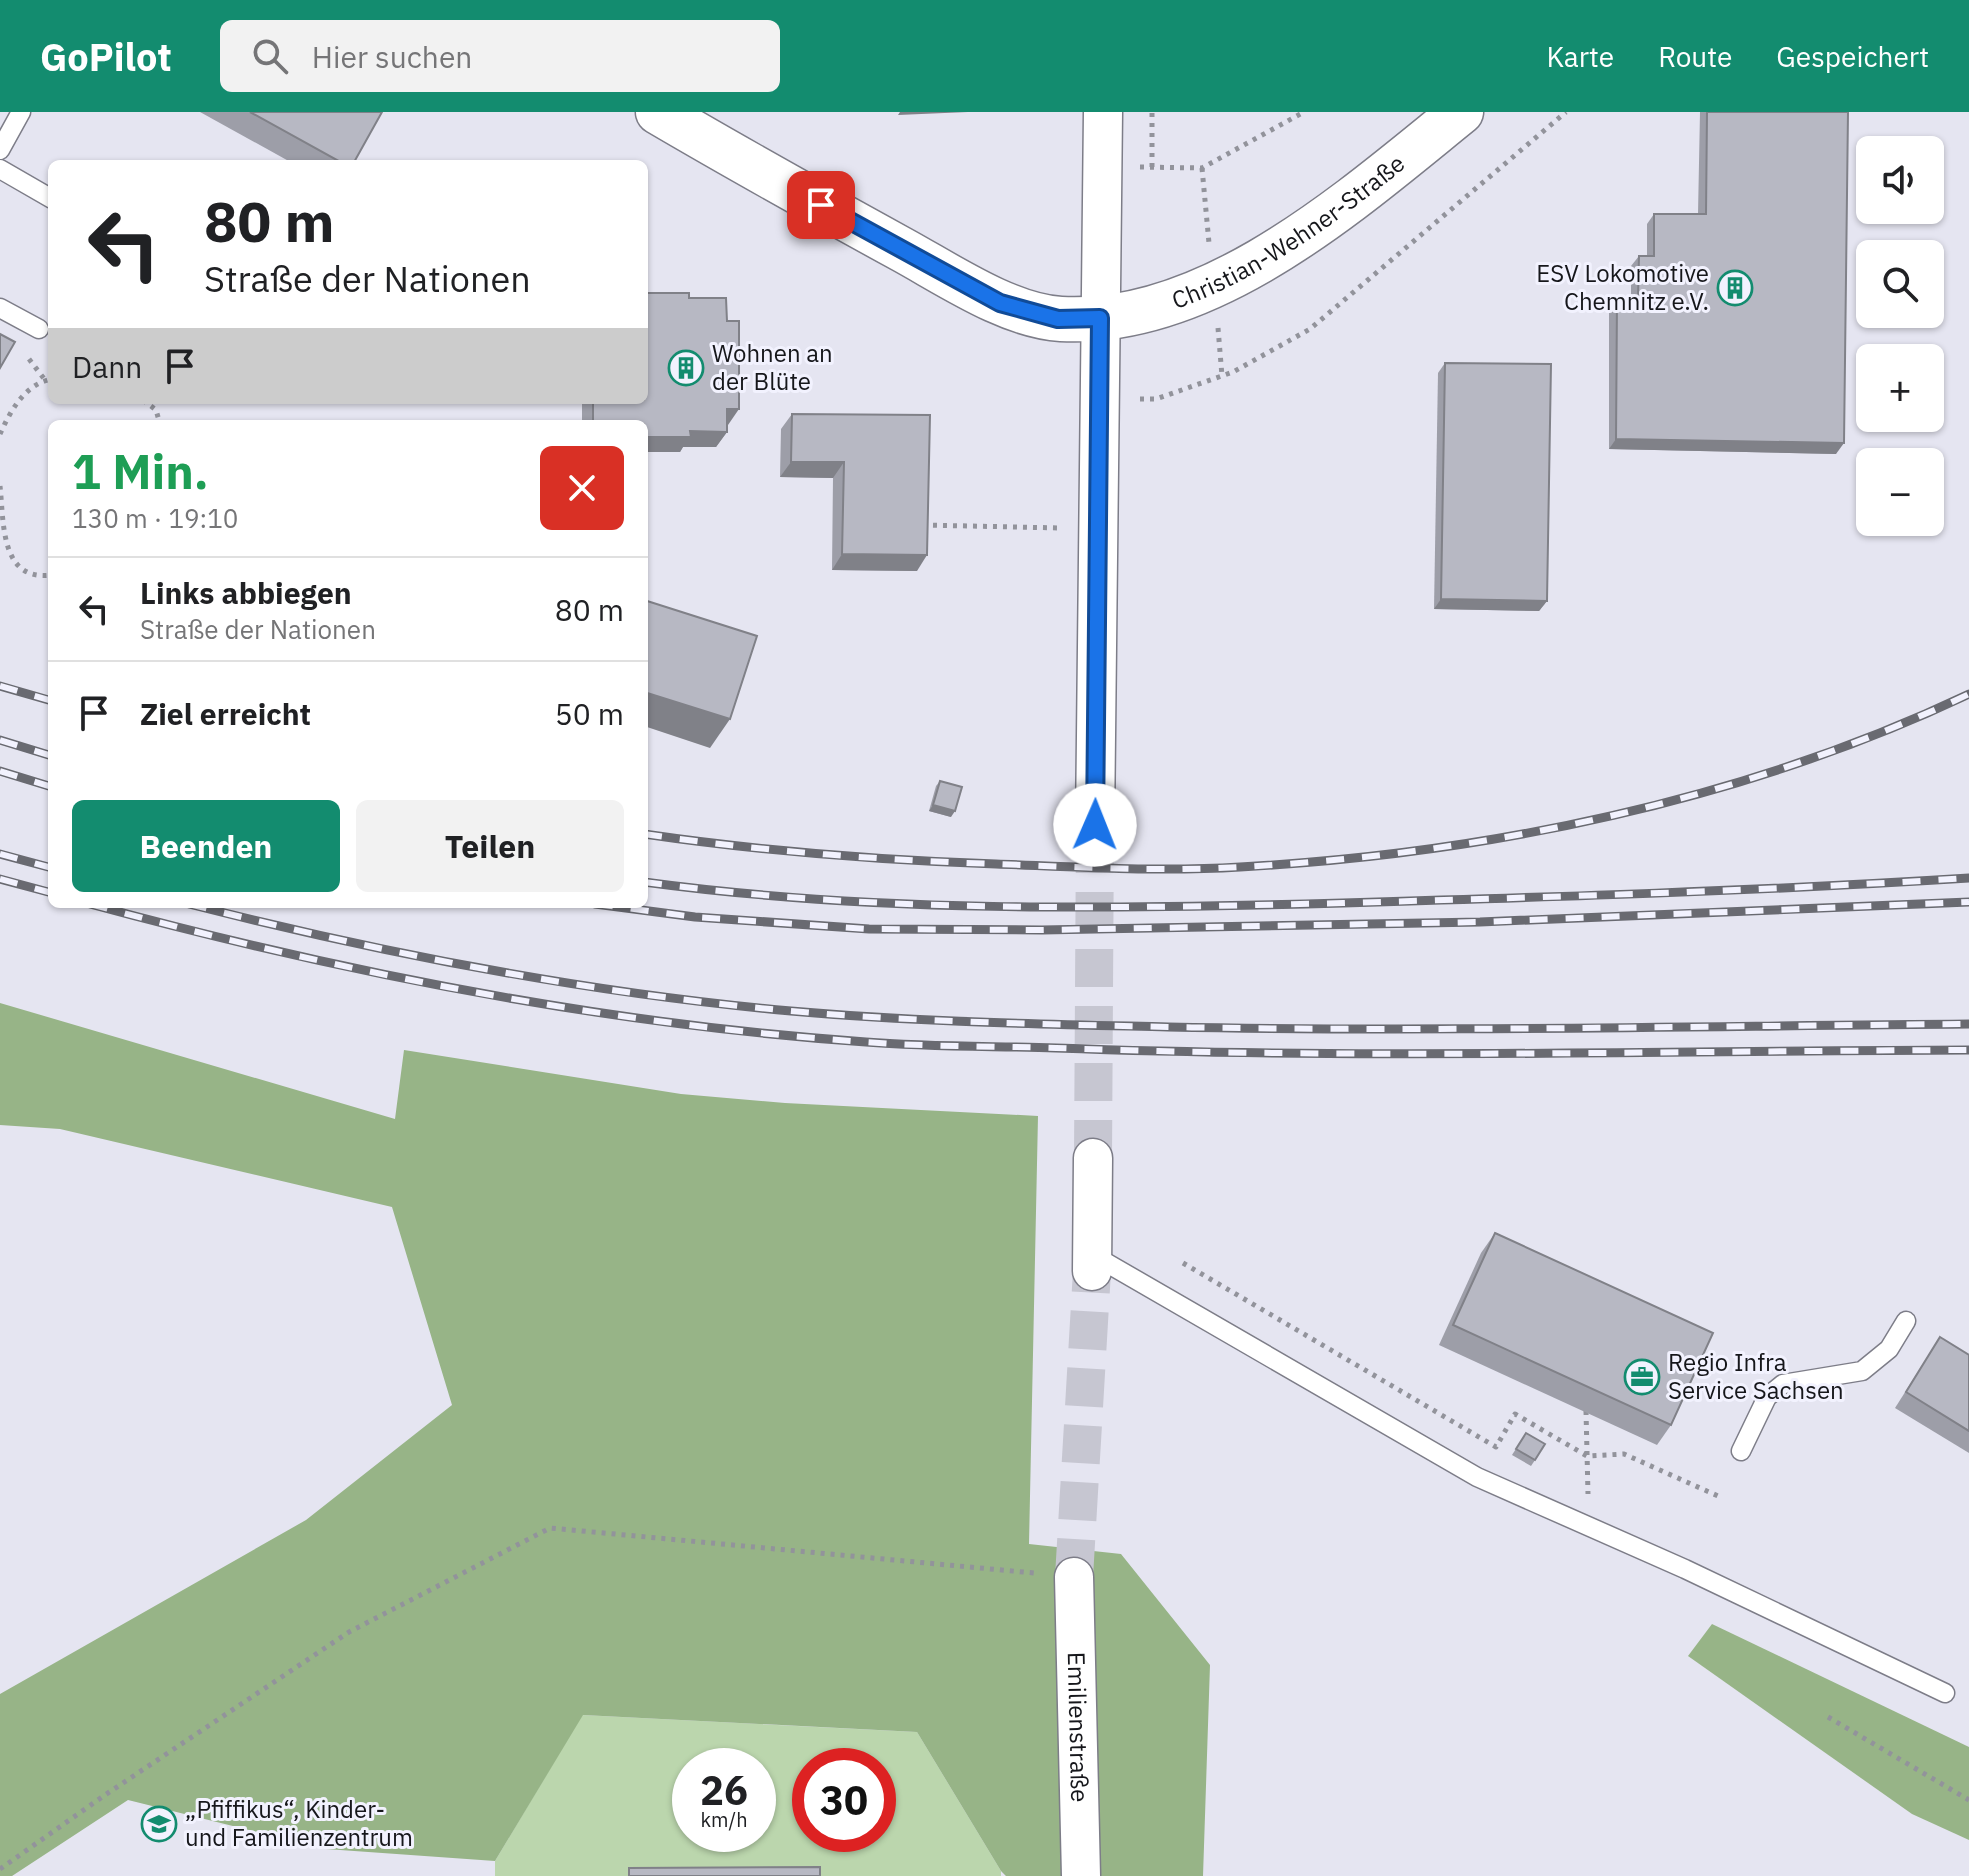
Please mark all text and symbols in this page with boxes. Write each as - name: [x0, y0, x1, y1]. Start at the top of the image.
- search box: [220, 20, 780, 92]
- text: GoPilot: [40, 32, 172, 81]
- icon: search: [248, 34, 292, 78]
- text: Hier suchen: [312, 37, 472, 76]
- text: Karte: [1546, 38, 1614, 75]
- text: Route: [1658, 38, 1732, 75]
- text: Gespeichert: [1776, 38, 1929, 75]
- map controls: [1856, 136, 1944, 536]
- button: sound: [1856, 136, 1944, 224]
- street label: Christian-Wehner-Straße: [1167, 147, 1411, 316]
- pin: [787, 171, 855, 239]
- icon: arrive: [799, 183, 843, 227]
- text: 80 m: [204, 185, 334, 257]
- icon: left: [72, 192, 176, 296]
- button: search: [1856, 240, 1944, 328]
- text: Straße der Nationen: [204, 255, 531, 302]
- place label: ESV Lokomotive Chemnitz e.V.: [1536, 257, 1709, 317]
- building icon: ESV Lokomotive Chemnitz e.V.: [1716, 269, 1754, 307]
- place label: Wohnen an der Blüte: [712, 337, 833, 397]
- icon: arrive: [158, 344, 202, 388]
- button: +: [1856, 344, 1944, 432]
- text: Dann: [72, 347, 142, 386]
- building icon: Wohnen an der Blüte: [667, 349, 705, 387]
- text: 1 Min.: [72, 440, 209, 502]
- button: close: [540, 446, 624, 530]
- button: −: [1856, 448, 1944, 536]
- text: 130 m · 19:10: [72, 501, 238, 535]
- text: Links abbiegen: [140, 573, 352, 612]
- icon: left: [72, 587, 116, 631]
- text: 80 m: [555, 590, 624, 629]
- text: Straße der Nationen: [140, 612, 376, 646]
- icon: arrive: [72, 691, 116, 735]
- text: Ziel erreicht: [140, 694, 311, 733]
- text: 50 m: [555, 694, 624, 733]
- position arrow: [1053, 783, 1137, 867]
- button: Beenden: [72, 800, 340, 892]
- button: Teilen: [356, 800, 624, 892]
- place label: Regio Infra Service Sachsen: [1668, 1346, 1844, 1406]
- office icon: Regio Infra Service Sachsen: [1623, 1358, 1661, 1396]
- street label: Emilienstraße: [1061, 1651, 1096, 1802]
- speed limit sign: 30: [792, 1748, 896, 1852]
- text: 26: [700, 1764, 748, 1816]
- place label: „Pfiffikus“, Kinder- und Familienzentrum: [185, 1793, 413, 1853]
- school or university icon: „Pfiffikus“, Kinder- und Familienzentrum: [140, 1805, 178, 1843]
- text: km/h: [700, 1806, 748, 1833]

